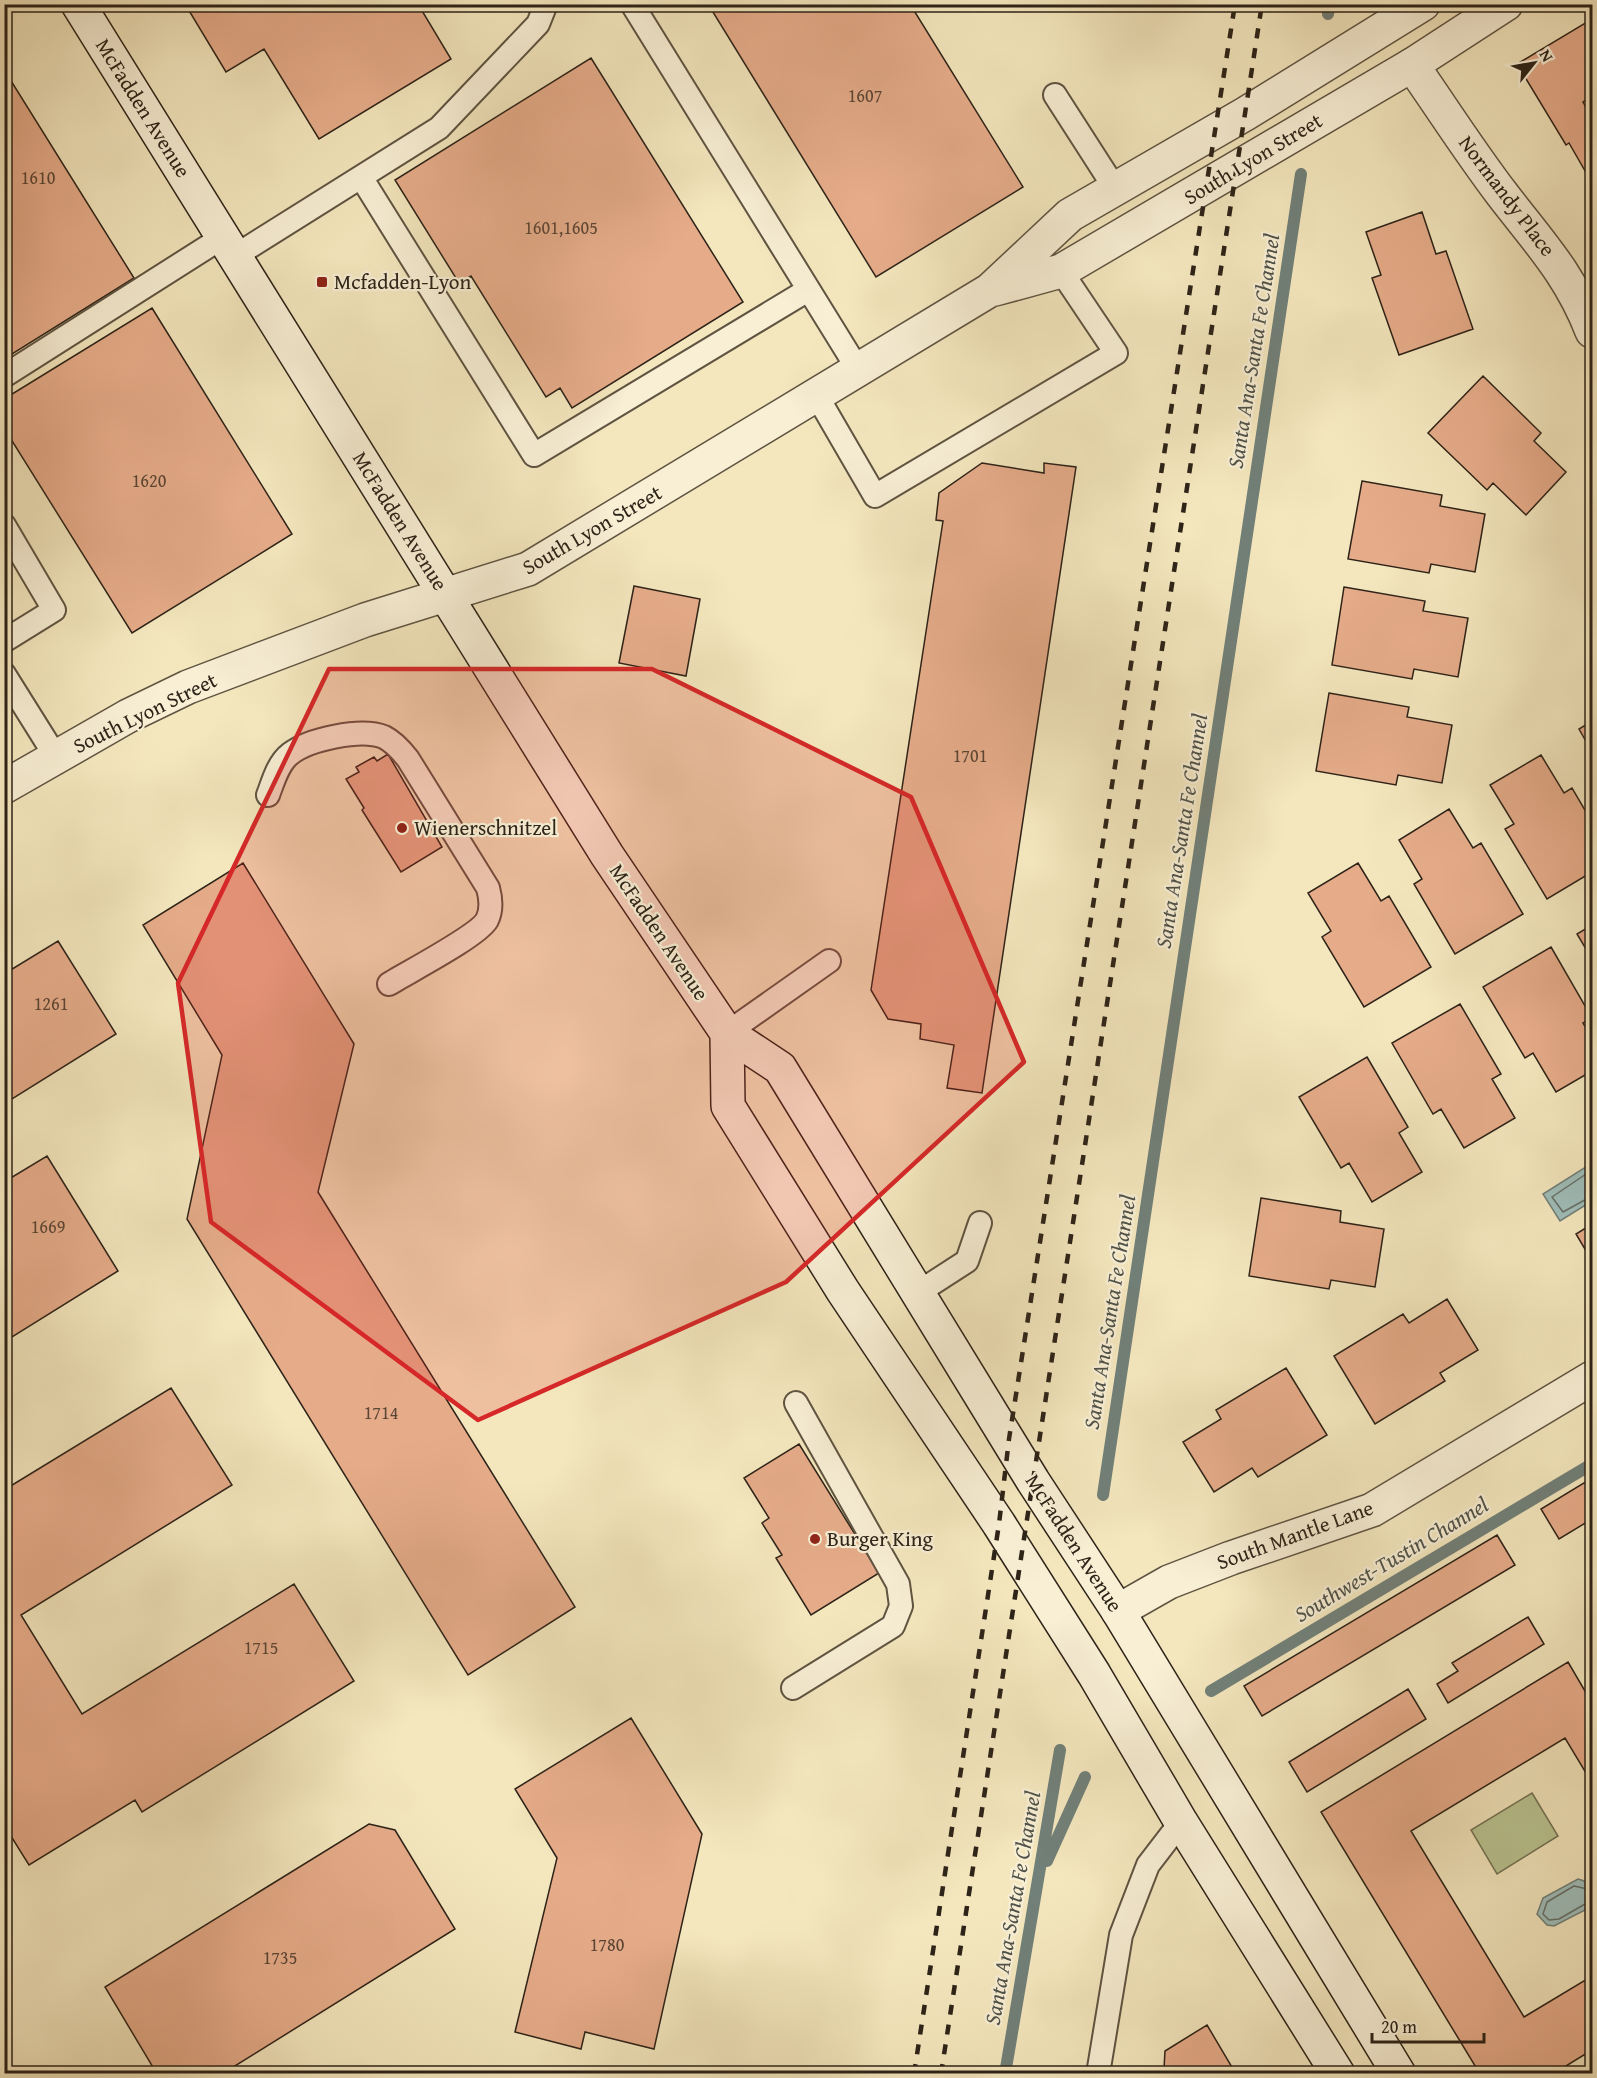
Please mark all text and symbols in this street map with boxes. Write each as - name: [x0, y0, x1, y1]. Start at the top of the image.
- street label: McFadden Avenue: [88, 32, 199, 184]
- north arrow: [1504, 33, 1564, 93]
- text: N: [1534, 45, 1560, 66]
- house number: 1607: [848, 82, 882, 109]
- street label: South Lyon Street: [1178, 105, 1328, 212]
- street label: Normandy Place: [1452, 129, 1563, 263]
- house number: 1610: [21, 164, 56, 191]
- house number: 1601,1605: [524, 214, 598, 241]
- water label: Santa Ana-Santa Fe Channel: [1219, 231, 1287, 471]
- place label: Mcfadden-Lyon: [334, 266, 471, 297]
- marker: Mcfadden-Lyon: [315, 275, 329, 289]
- street label: McFadden Avenue: [345, 445, 456, 597]
- house number: 1620: [132, 467, 167, 494]
- street label: South Lyon Street: [516, 477, 668, 582]
- street label: South Lyon Street: [68, 664, 223, 761]
- water label: Santa Ana-Santa Fe Channel: [1147, 711, 1215, 951]
- house number: 1701: [953, 742, 987, 769]
- place label: Wienerschnitzel: [414, 812, 557, 843]
- marker: Wienerschnitzel: [395, 821, 409, 835]
- street label: McFadden Avenue: [602, 857, 717, 1006]
- house number: 1261: [34, 990, 68, 1017]
- water label: Santa Ana-Santa Fe Channel: [1075, 1192, 1143, 1432]
- house number: 1669: [31, 1213, 65, 1240]
- house number: 1714: [364, 1399, 398, 1426]
- street label: McFadden Avenue: [1018, 1468, 1131, 1618]
- water label: Southwest-Tustin Channel: [1288, 1488, 1494, 1630]
- street label: South Mantle Lane: [1212, 1492, 1378, 1577]
- place label: Burger King: [827, 1523, 934, 1554]
- marker: Burger King: [808, 1532, 822, 1546]
- house number: 1715: [244, 1634, 278, 1661]
- water label: Santa Ana-Santa Fe Channel: [976, 1789, 1048, 2027]
- house number: 1780: [590, 1931, 625, 1958]
- house number: 1735: [263, 1944, 297, 1971]
- scale bar: [1372, 2006, 1484, 2044]
- text: 20 m: [1381, 2013, 1417, 2040]

